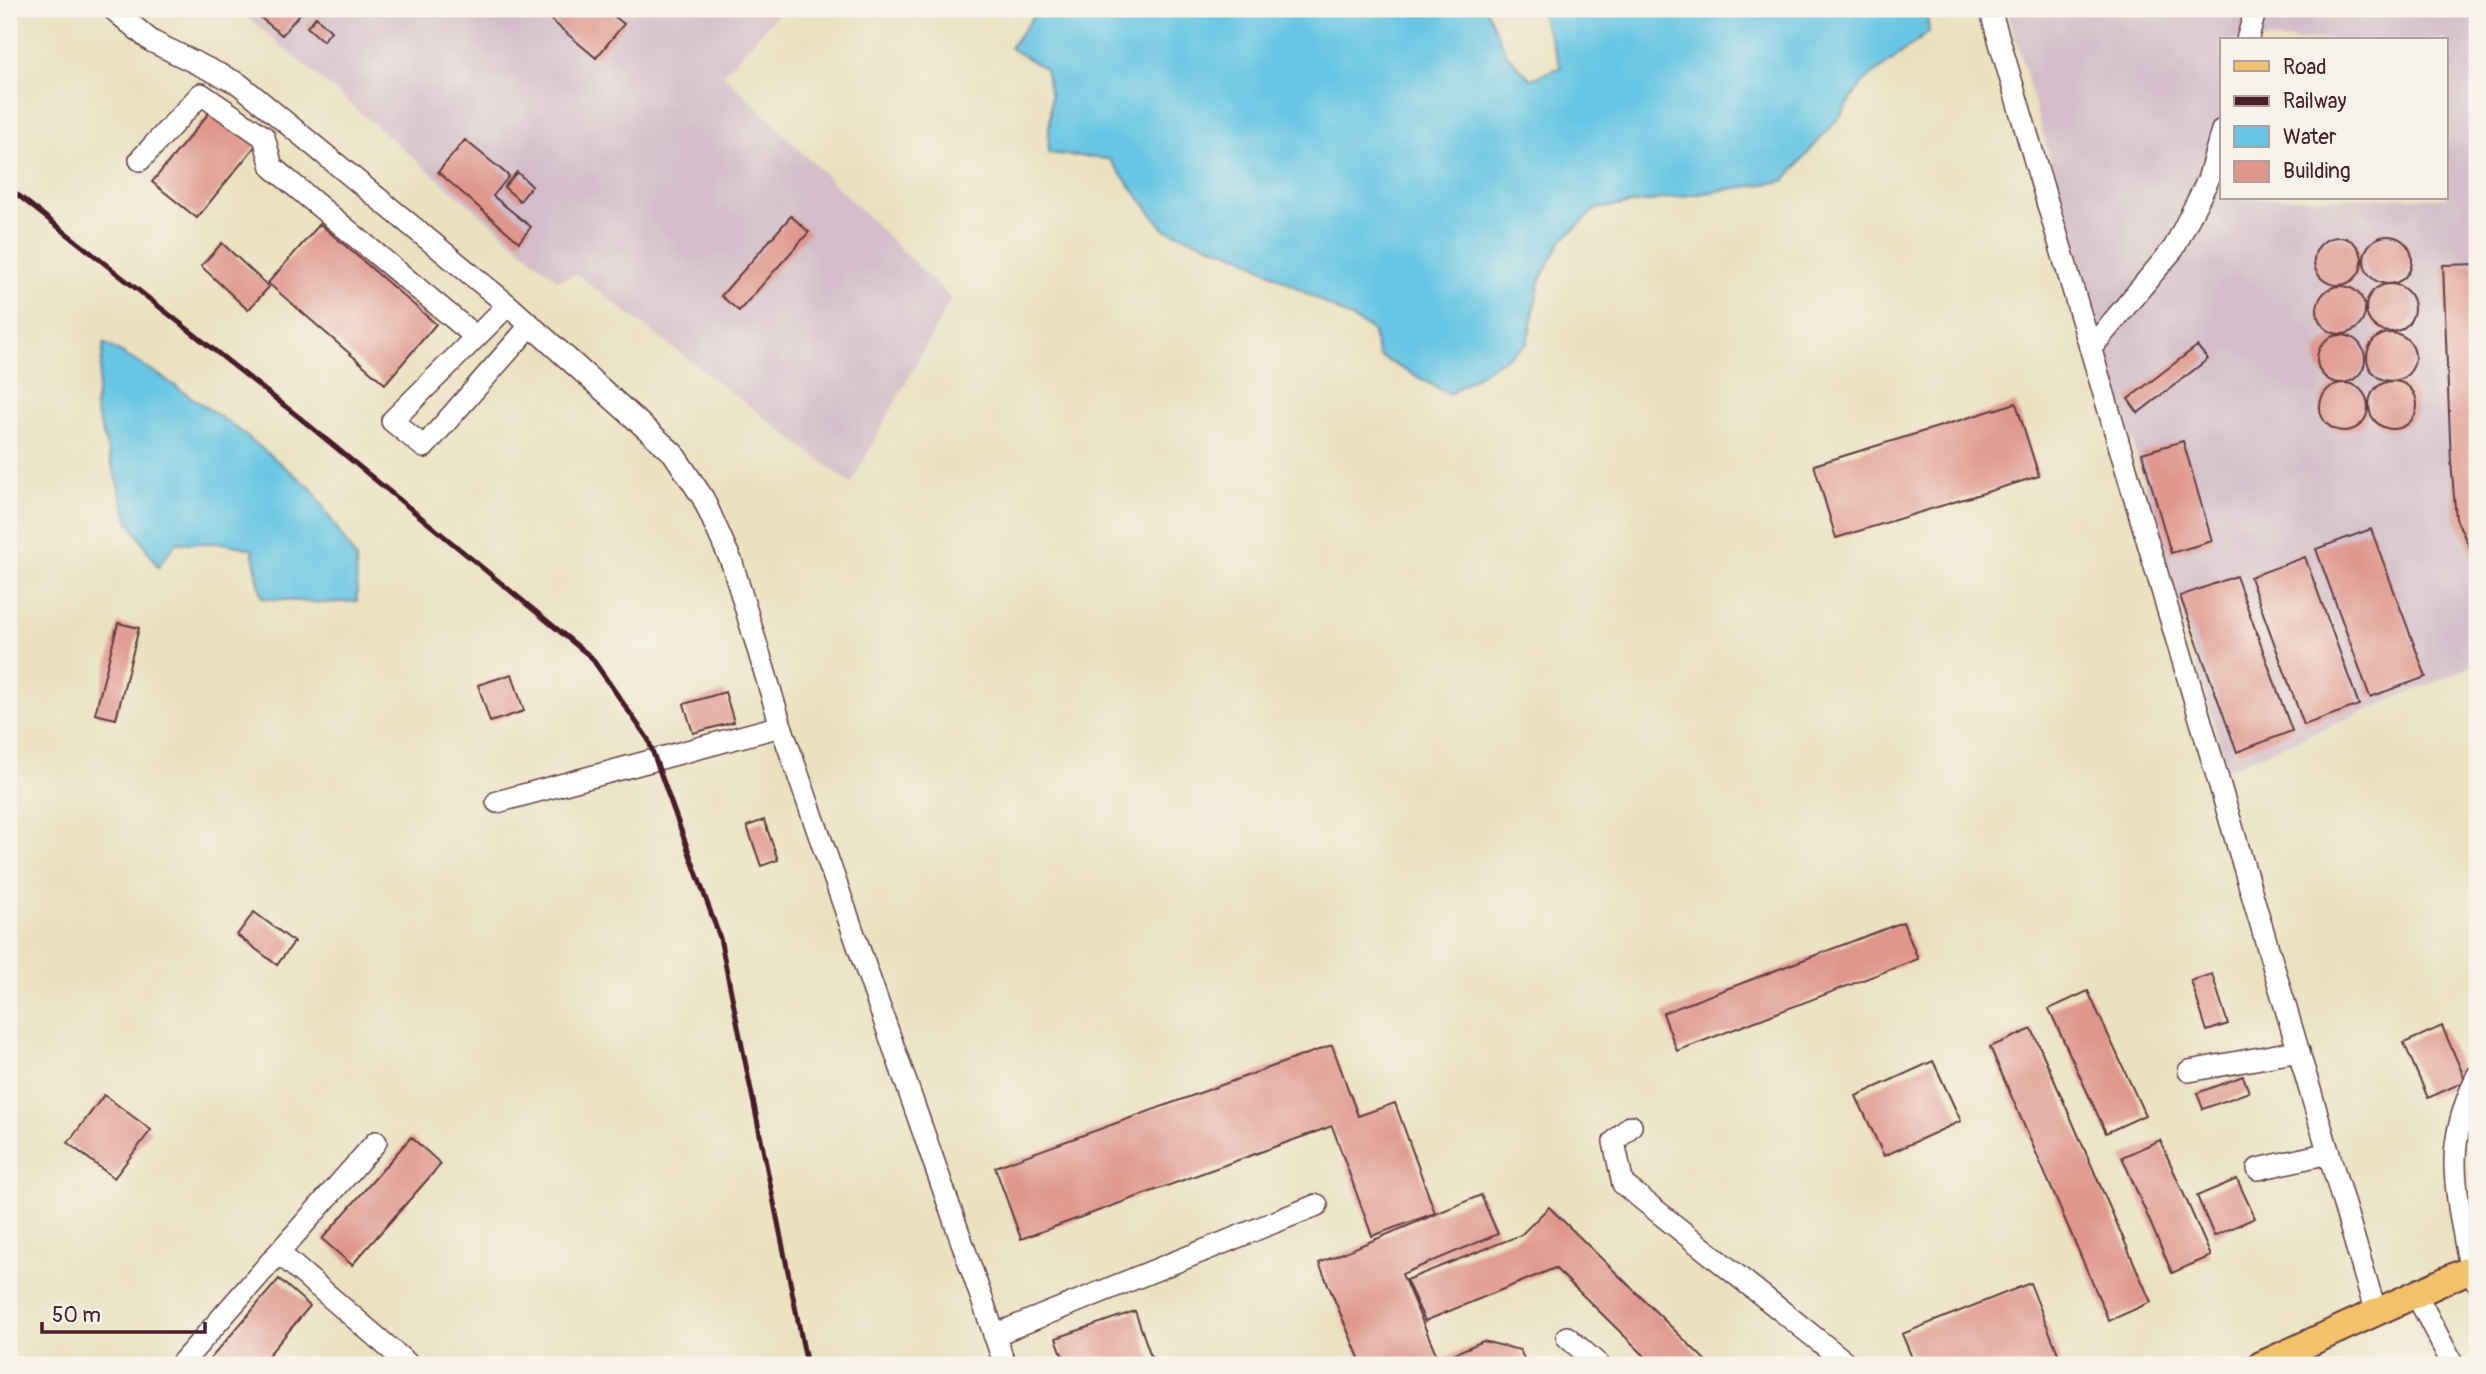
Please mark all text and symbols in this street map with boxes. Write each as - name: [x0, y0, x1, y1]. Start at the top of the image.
- legend: [2220, 38, 2448, 200]
- text: Road: [2283, 54, 2327, 81]
- text: Railway: [2283, 88, 2347, 115]
- text: Water: [2283, 124, 2337, 151]
- text: Building: [2283, 158, 2350, 185]
- scale bar: [42, 1290, 205, 1334]
- text: 50 m: [52, 1302, 101, 1329]

